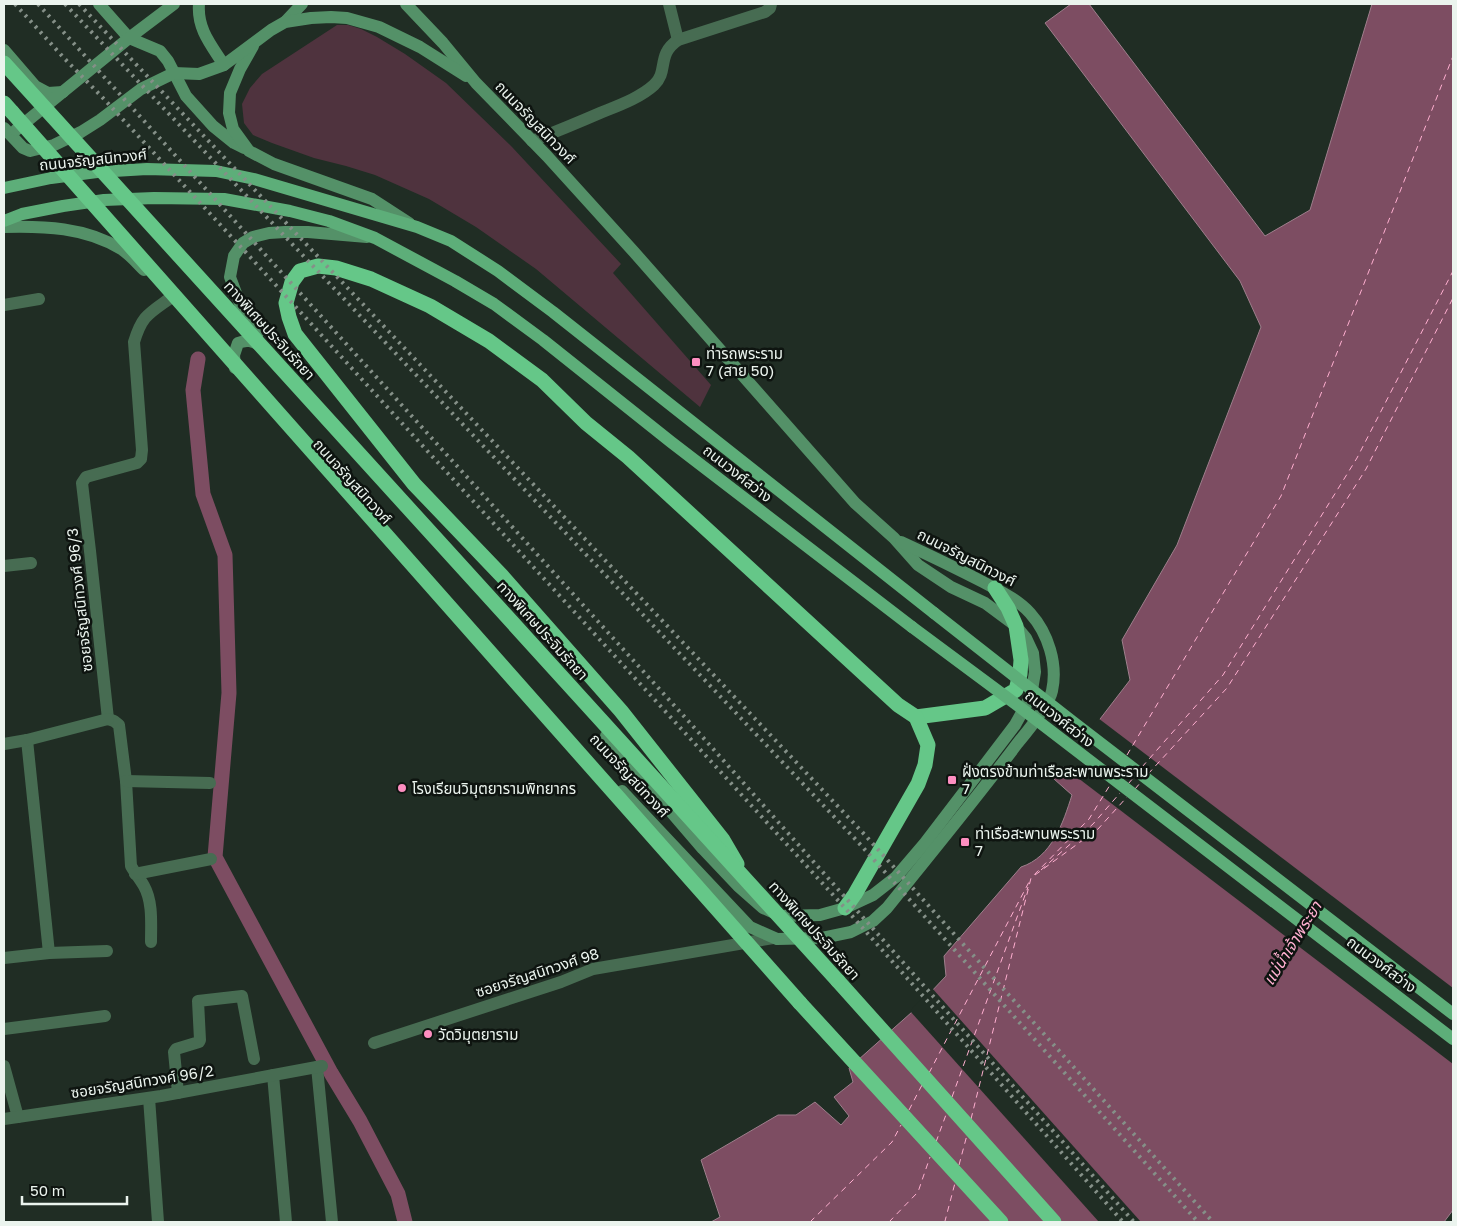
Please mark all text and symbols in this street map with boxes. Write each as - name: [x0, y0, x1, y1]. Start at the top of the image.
- street label: ถนนจรัญสนิทวงศ์: [492, 77, 580, 167]
- street label: ถนนจรัญสนิทวงศ์: [38, 144, 148, 174]
- street label: ทางพิเศษประจิมรัถยา: [221, 277, 319, 383]
- place label: ท่ารถพระราม 7 (สาย 50): [706, 344, 783, 379]
- marker: ท่ารถพระราม 7 (สาย 50): [690, 356, 702, 368]
- street label: ถนนจรัญสนิทวงศ์: [310, 435, 396, 527]
- street label: ถนนวงศ์สว่าง: [700, 441, 776, 505]
- street label: ถนนจรัญสนิทวงศ์: [915, 524, 1019, 590]
- street label: ซอยจรัญสนิทวงศ์ 96/3: [63, 527, 95, 673]
- street label: ทางพิเศษประจิมรัถยา: [494, 577, 592, 683]
- street label: ถนนวงศ์สว่าง: [1022, 686, 1098, 750]
- street label: ถนนจรัญสนิทวงศ์: [587, 729, 673, 821]
- place label: ฝั่งตรงข้ามท่าเรือสะพานพระราม 7: [962, 762, 1148, 797]
- marker: ฝั่งตรงข้ามท่าเรือสะพานพระราม 7: [946, 774, 958, 786]
- place label: โรงเรียนวิมุตยารามพิทยากร: [412, 779, 576, 798]
- marker: โรงเรียนวิมุตยารามพิทยากร: [396, 782, 408, 794]
- place label: ท่าเรือสะพานพระราม 7: [975, 824, 1095, 859]
- marker: ท่าเรือสะพานพระราม 7: [959, 836, 971, 848]
- street label: ทางพิเศษประจิมรัถยา: [766, 877, 864, 983]
- water label: แม่น้ำเจ้าพระยา: [1258, 896, 1326, 989]
- street label: ถนนวงศ์สว่าง: [1344, 932, 1420, 996]
- street label: ซอยจรัญสนิทวงศ์ 98: [473, 944, 601, 1000]
- place label: วัดวิมุตยาราม: [438, 1025, 518, 1044]
- marker: วัดวิมุตยาราม: [422, 1028, 434, 1040]
- street label: ซอยจรัญสนิทวงศ์ 96/2: [69, 1061, 215, 1101]
- scale bar: [22, 1174, 128, 1206]
- text: 50 m: [30, 1181, 65, 1199]

